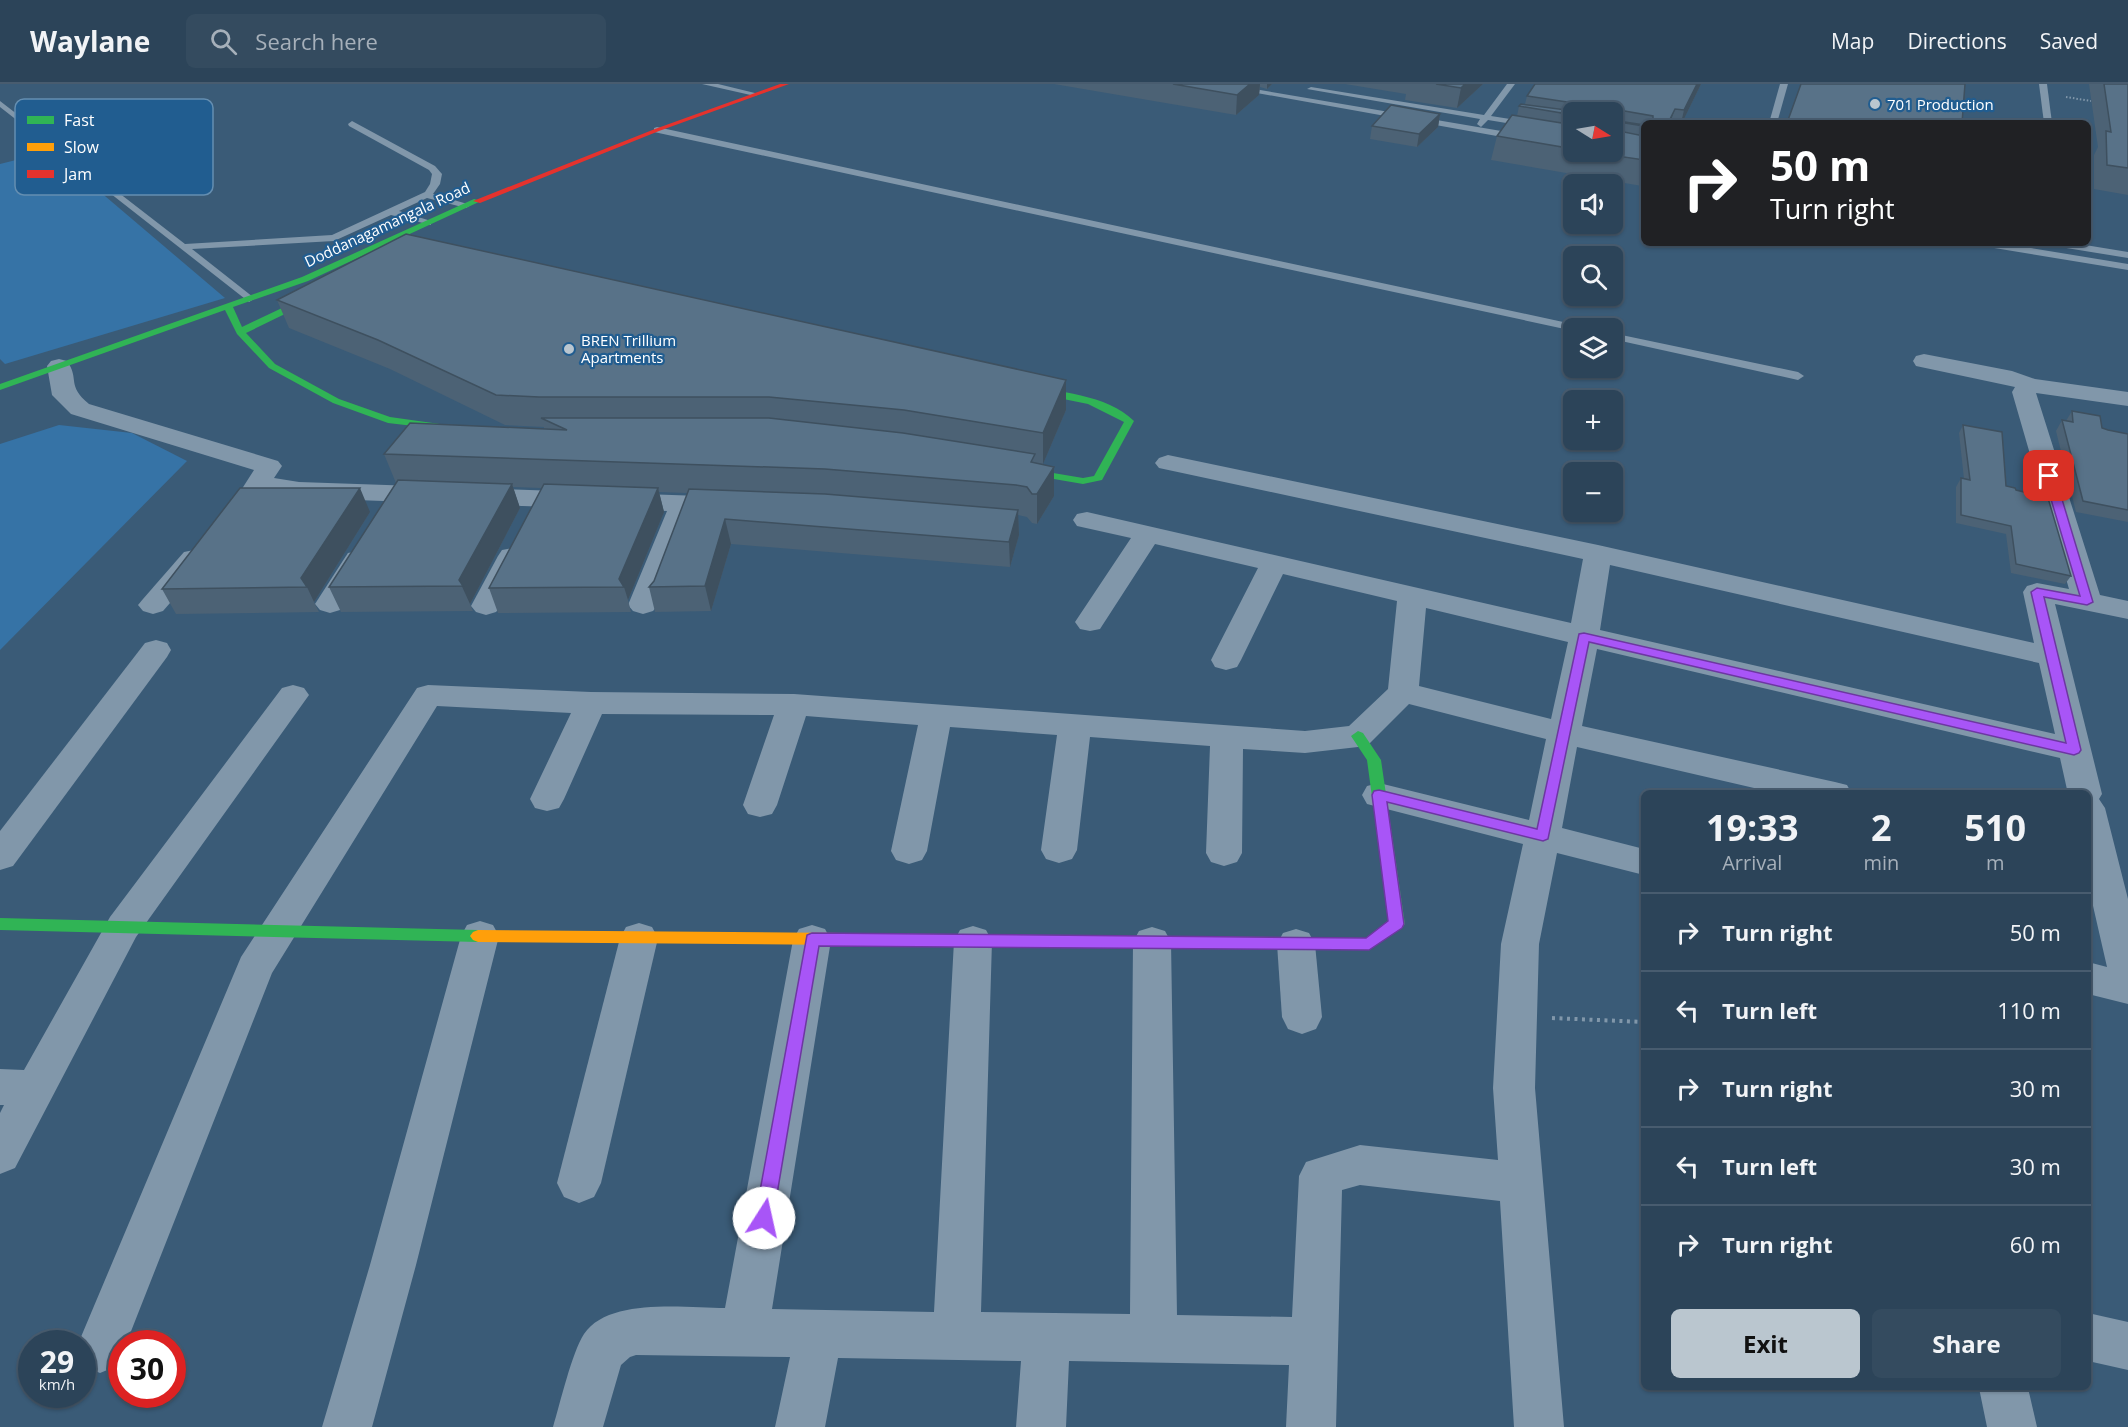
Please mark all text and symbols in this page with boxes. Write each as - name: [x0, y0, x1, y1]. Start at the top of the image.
- search box: [186, 14, 606, 68]
- text: Waylane: [30, 22, 150, 60]
- icon: search: [207, 25, 240, 58]
- text: Search here: [255, 26, 378, 56]
- text: Map: [1831, 27, 1874, 55]
- text: Directions: [1907, 27, 2007, 55]
- text: Saved: [2040, 27, 2098, 55]
- place label: 701 Production: [1887, 94, 1994, 114]
- marker: 701 Production: [1868, 97, 1882, 111]
- legend: [15, 99, 213, 195]
- north arrow: [1563, 102, 1623, 162]
- map controls: [1563, 102, 1623, 522]
- text: Fast: [64, 109, 95, 131]
- text: Slow: [64, 136, 99, 158]
- text: 50 m: [1770, 136, 1870, 193]
- icon: right: [1671, 144, 1749, 222]
- text: Jam: [62, 163, 92, 185]
- button: sound: [1563, 174, 1623, 234]
- street label: Doddanagamangala Road: [301, 177, 473, 271]
- text: Turn right: [1770, 190, 1895, 227]
- button: search: [1563, 246, 1623, 306]
- button: layers: [1563, 318, 1623, 378]
- place label: BREN Trillium Apartments: [581, 330, 676, 367]
- marker: BREN Trillium Apartments: [562, 342, 576, 356]
- button: +: [1563, 390, 1623, 450]
- pin: [2023, 450, 2074, 501]
- icon: arrive: [2032, 459, 2065, 492]
- button: −: [1563, 462, 1623, 522]
- text: 19:33: [1706, 803, 1799, 852]
- text: 2: [1871, 803, 1892, 852]
- text: 510: [1964, 803, 2026, 852]
- text: Arrival: [1722, 849, 1782, 876]
- text: min: [1863, 849, 1899, 876]
- text: m: [1986, 849, 2004, 876]
- icon: right: [1671, 916, 1704, 949]
- text: Turn right: [1722, 917, 1833, 947]
- text: 50 m: [2010, 917, 2061, 947]
- icon: left: [1671, 994, 1704, 1027]
- text: Turn left: [1722, 995, 1817, 1025]
- text: 110 m: [1997, 995, 2061, 1025]
- icon: right: [1671, 1072, 1704, 1105]
- text: Turn right: [1722, 1073, 1833, 1103]
- text: 30 m: [2010, 1073, 2061, 1103]
- icon: left: [1671, 1150, 1704, 1183]
- text: Turn left: [1722, 1151, 1817, 1181]
- text: 30 m: [2010, 1151, 2061, 1181]
- position arrow: [732, 1186, 796, 1250]
- icon: right: [1671, 1228, 1704, 1261]
- text: Turn right: [1722, 1229, 1833, 1259]
- text: 60 m: [2010, 1229, 2061, 1259]
- button: Exit: [1671, 1309, 1860, 1378]
- button: Share: [1872, 1309, 2061, 1378]
- speed limit sign: 30: [108, 1330, 186, 1408]
- text: 29: [40, 1341, 74, 1382]
- text: km/h: [39, 1374, 75, 1394]

